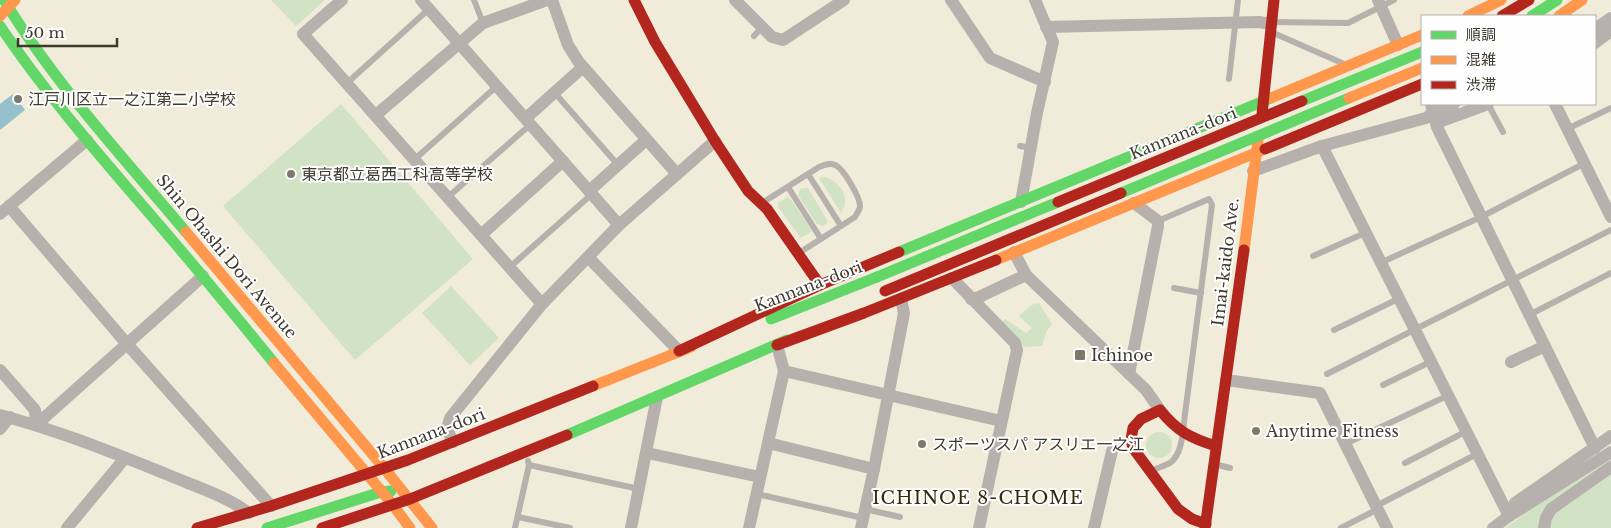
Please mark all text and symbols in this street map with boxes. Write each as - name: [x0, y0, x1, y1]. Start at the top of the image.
- scale bar: [18, 15, 116, 47]
- legend: [1421, 15, 1596, 105]
- text: 50 m: [25, 23, 65, 42]
- text: 順調: [1466, 25, 1496, 44]
- text: 混雑: [1466, 50, 1496, 69]
- text: 渋滞: [1466, 75, 1496, 94]
- place label: 江戸川区立一之江第二小学校: [28, 89, 236, 109]
- marker: 江戸川区立一之江第二小学校: [12, 93, 24, 105]
- street label: Kannana-dori: [1126, 102, 1240, 164]
- place label: 東京都立葛西工科高等学校: [301, 164, 493, 184]
- marker: 東京都立葛西工科高等学校: [285, 168, 297, 180]
- street label: Shin Ohashi Dori Avenue: [152, 170, 302, 342]
- street label: Imai-kaido Ave.: [1207, 197, 1243, 327]
- street label: Kannana-dori: [751, 256, 865, 316]
- place label: Ichinoe: [1091, 345, 1153, 365]
- marker: Ichinoe: [1073, 348, 1087, 362]
- street label: Kannana-dori: [374, 403, 488, 463]
- place label: Anytime Fitness: [1265, 421, 1399, 441]
- marker: Anytime Fitness: [1250, 425, 1262, 437]
- place label: スポーツスパ アスリエ一之江: [932, 434, 1144, 454]
- marker: スポーツスパ アスリエ一之江: [916, 438, 928, 450]
- district label: ICHINOE 8-CHOME: [872, 487, 1084, 509]

